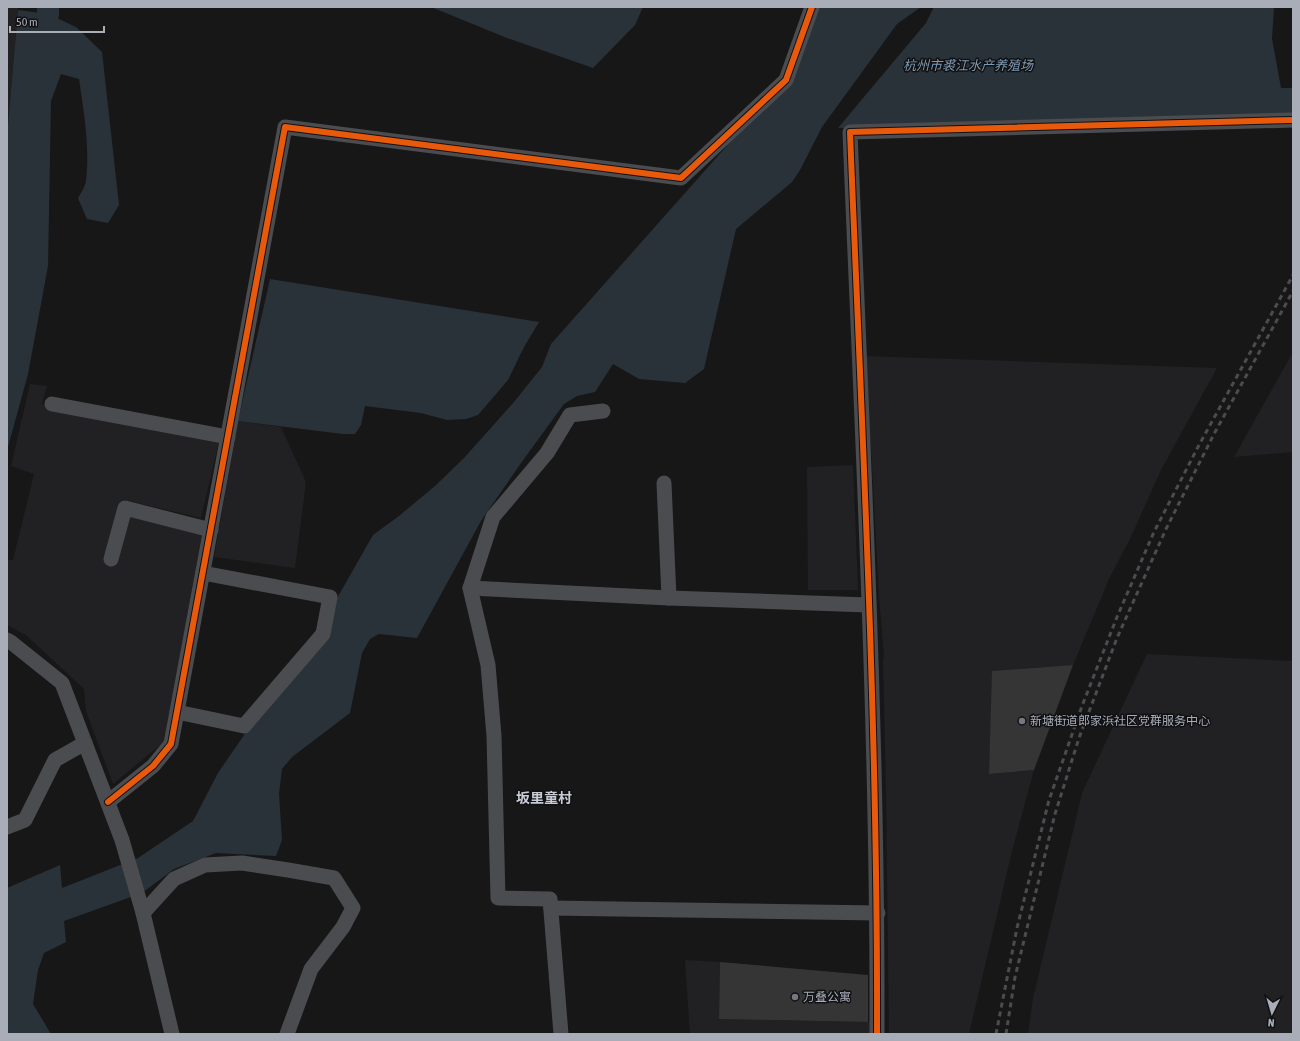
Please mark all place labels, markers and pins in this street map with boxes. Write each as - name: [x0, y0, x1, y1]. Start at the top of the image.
- place label: 新塘街道郎家浜社区党群服务中心: [1030, 714, 1210, 728]
- marker: 新塘街道郎家浜社区党群服务中心: [1017, 716, 1027, 726]
- place label: 万叠公寓: [803, 990, 851, 1004]
- marker: 万叠公寓: [790, 992, 800, 1002]

